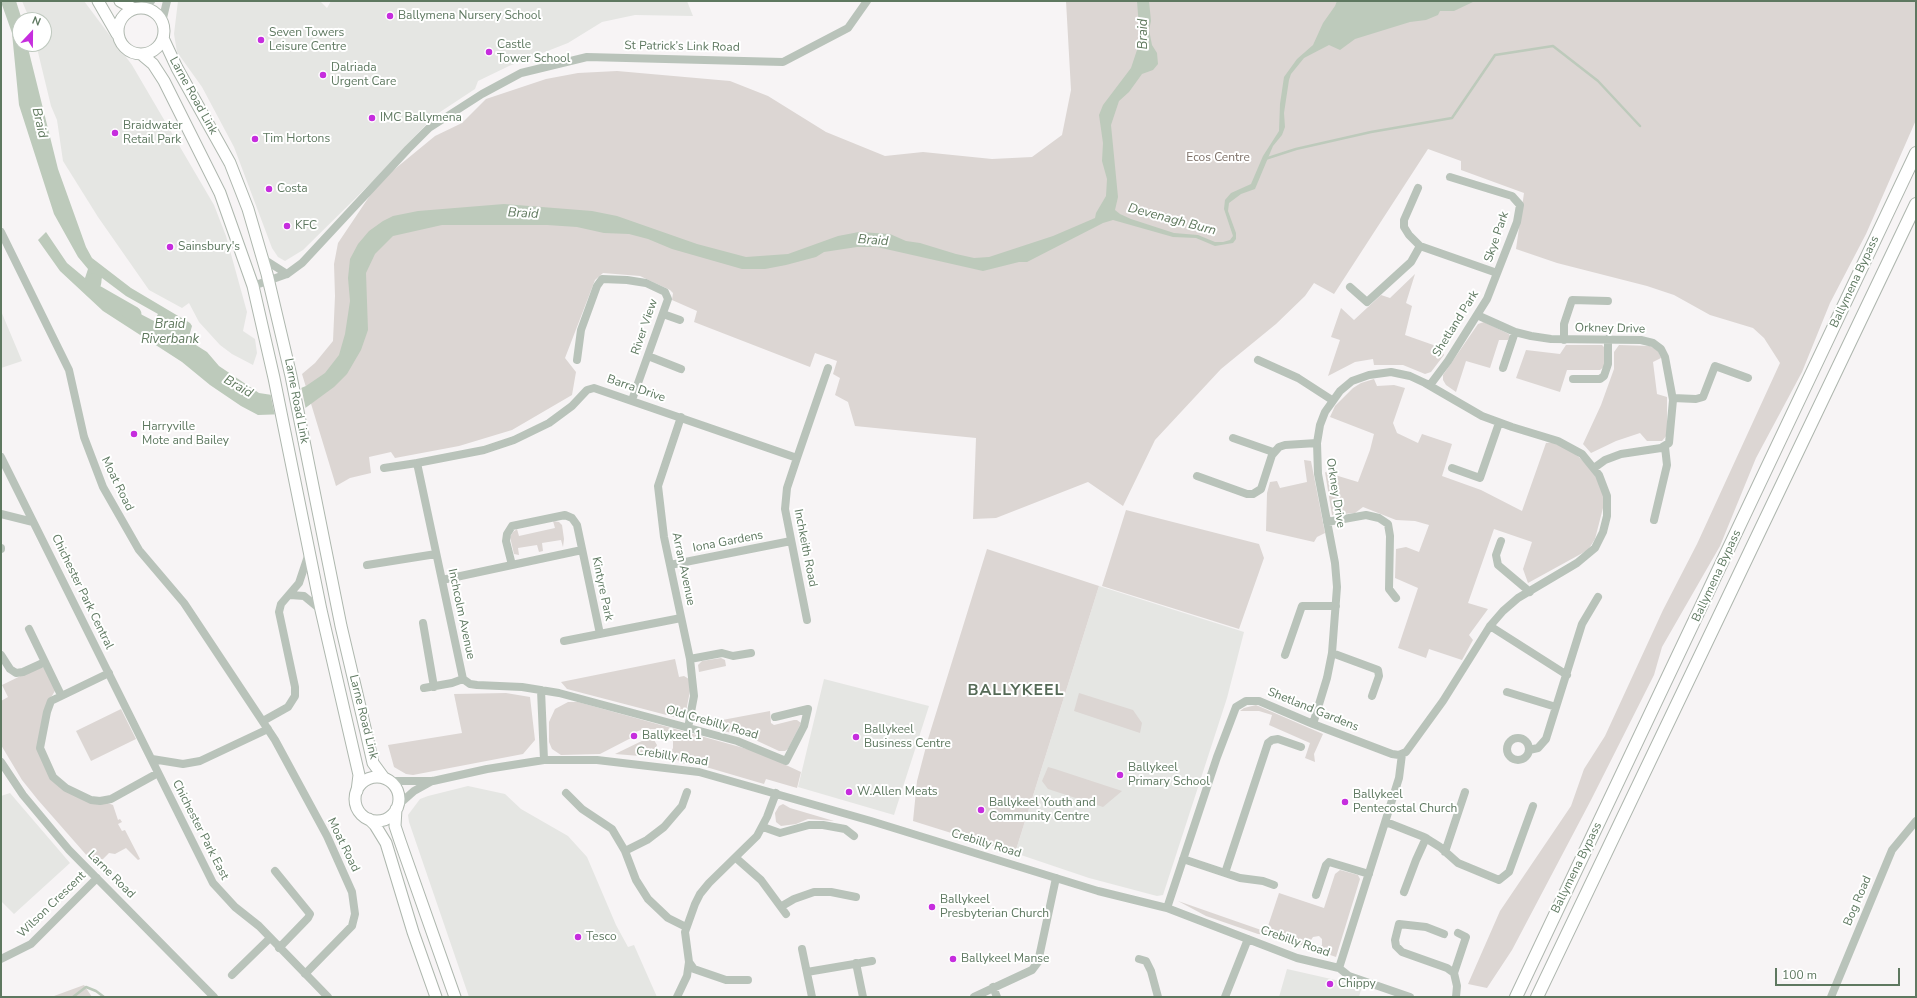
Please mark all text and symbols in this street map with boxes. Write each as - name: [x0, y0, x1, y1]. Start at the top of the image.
- place label: Ballymena Nursery School: [398, 9, 541, 23]
- marker: Ballymena Nursery School: [385, 11, 395, 21]
- north arrow: [12, 12, 52, 52]
- text: N: [30, 13, 43, 30]
- water label: Braid: [1136, 19, 1152, 49]
- place label: Seven Towers Leisure Centre: [269, 26, 346, 54]
- marker: Seven Towers Leisure Centre: [256, 35, 266, 45]
- place label: Castle Tower School: [497, 38, 570, 66]
- street label: St Patrick’s Link Road: [624, 39, 740, 55]
- marker: Castle Tower School: [484, 47, 494, 57]
- street label: Larne Road Link: [166, 55, 220, 137]
- place label: Dalriada Urgent Care: [331, 61, 396, 89]
- marker: Dalriada Urgent Care: [318, 70, 328, 80]
- water label: Braid: [28, 106, 50, 140]
- place label: IMC Ballymena: [380, 111, 462, 125]
- marker: IMC Ballymena: [367, 113, 377, 123]
- place label: Braidwater Retail Park: [123, 119, 183, 147]
- marker: Braidwater Retail Park: [110, 128, 120, 138]
- place label: Tim Hortons: [263, 132, 330, 146]
- marker: Tim Hortons: [250, 134, 260, 144]
- park label: Ecos Centre: [1186, 151, 1250, 165]
- place label: Costa: [277, 182, 308, 196]
- marker: Costa: [264, 184, 274, 194]
- water label: Devenagh Burn: [1126, 201, 1218, 239]
- water label: Braid: [507, 205, 539, 223]
- street label: Skye Park: [1482, 210, 1512, 264]
- place label: KFC: [295, 219, 317, 233]
- marker: KFC: [282, 221, 292, 231]
- water label: Braid: [857, 232, 889, 250]
- street label: Ballymena Bypass: [1827, 234, 1883, 330]
- place label: Sainsbury's: [178, 240, 240, 254]
- marker: Sainsbury's: [165, 242, 175, 252]
- street label: Shetland Park: [1430, 288, 1482, 360]
- street label: River View: [629, 297, 661, 357]
- water label: Braid Riverbank: [141, 317, 199, 348]
- street label: Orkney Drive: [1575, 321, 1645, 337]
- street label: Larne Road Link: [281, 357, 311, 445]
- street label: Barra Drive: [605, 372, 667, 406]
- water label: Braid: [221, 373, 255, 401]
- place label: Harryville Mote and Bailey: [142, 420, 229, 448]
- marker: Harryville Mote and Bailey: [129, 429, 139, 439]
- street label: Moat Road: [98, 455, 136, 513]
- street label: Orkney Drive: [1322, 457, 1348, 529]
- street label: Inchkeith Road: [790, 508, 820, 588]
- street label: Iona Gardens: [692, 528, 764, 556]
- street label: Ballymena Bypass: [1689, 528, 1745, 624]
- street label: Arran Avenue: [668, 531, 698, 607]
- street label: Chichester Park Central: [48, 532, 116, 652]
- street label: Kintyre Park: [588, 556, 616, 622]
- street label: Inchcolm Avenue: [444, 567, 478, 661]
- street label: Larne Road Link: [346, 673, 380, 761]
- district label: BALLYKEEL: [967, 681, 1065, 701]
- street label: Shetland Gardens: [1265, 685, 1361, 735]
- street label: Old Crebilly Road: [664, 703, 760, 743]
- place label: Ballykeel Business Centre: [864, 723, 951, 751]
- place label: Ballykeel 1: [642, 729, 702, 743]
- marker: Ballykeel 1: [629, 731, 639, 741]
- marker: Ballykeel Business Centre: [851, 732, 861, 742]
- street label: Crebilly Road: [635, 744, 709, 770]
- place label: Ballykeel Primary School: [1128, 761, 1210, 789]
- marker: Ballykeel Primary School: [1115, 770, 1125, 780]
- street label: Chichester Park East: [169, 778, 231, 882]
- place label: W.Allen Meats: [857, 785, 938, 799]
- marker: W.Allen Meats: [844, 787, 854, 797]
- place label: Ballykeel Pentecostal Church: [1353, 788, 1457, 816]
- place label: Ballykeel Youth and Community Centre: [989, 796, 1096, 824]
- marker: Ballykeel Pentecostal Church: [1340, 797, 1350, 807]
- marker: Ballykeel Youth and Community Centre: [976, 805, 986, 815]
- street label: Moat Road: [324, 816, 362, 874]
- street label: Ballymena Bypass: [1549, 820, 1605, 916]
- street label: Crebilly Road: [949, 827, 1023, 861]
- street label: Larne Road: [84, 848, 138, 902]
- street label: Wilson Crescent: [15, 869, 89, 941]
- street label: Bog Road: [1841, 874, 1875, 928]
- place label: Ballykeel Presbyterian Church: [940, 893, 1049, 921]
- marker: Ballykeel Presbyterian Church: [927, 902, 937, 912]
- street label: Crebilly Road: [1258, 923, 1332, 961]
- place label: Tesco: [586, 930, 617, 944]
- marker: Tesco: [573, 932, 583, 942]
- place label: Ballykeel Manse: [961, 952, 1049, 966]
- marker: Ballykeel Manse: [948, 954, 958, 964]
- scale bar: [1777, 960, 1902, 986]
- text: 100 m: [1782, 967, 1817, 983]
- place label: Chippy: [1338, 977, 1376, 991]
- marker: Chippy: [1325, 979, 1335, 989]

